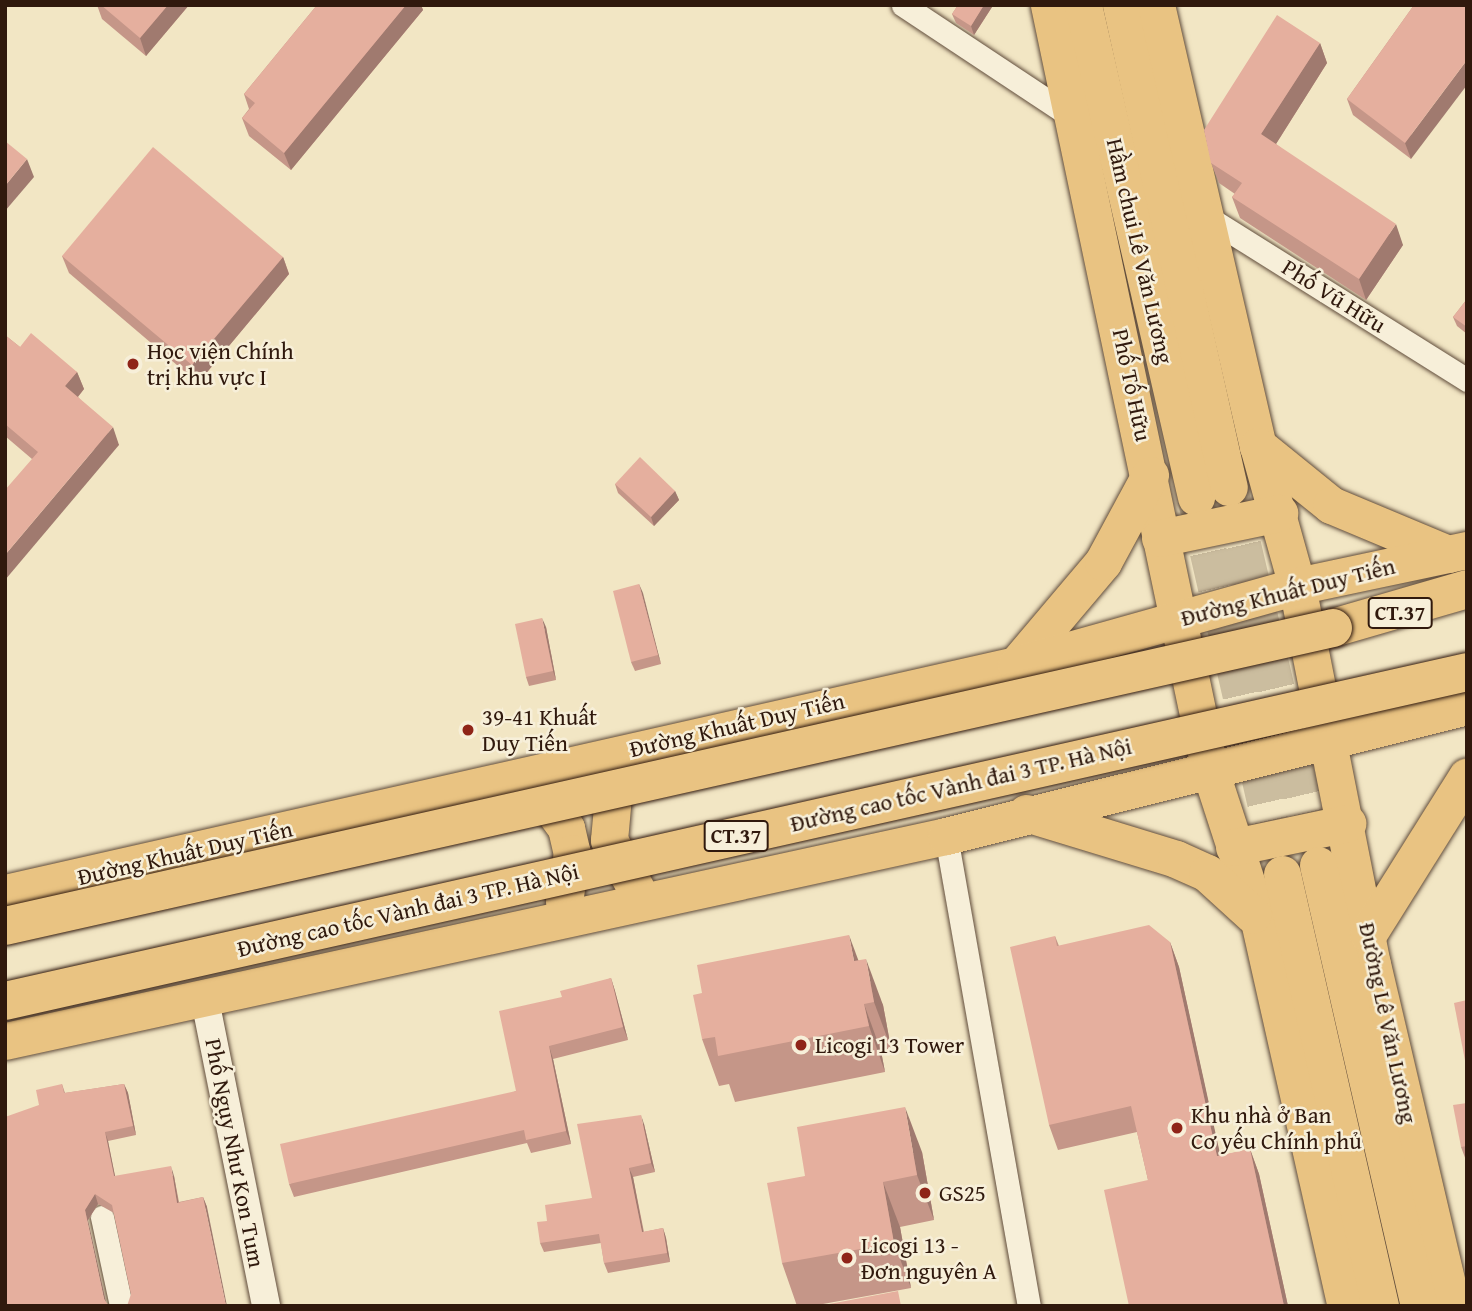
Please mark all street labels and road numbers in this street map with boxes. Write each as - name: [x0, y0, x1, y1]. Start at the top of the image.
- street label: Hầm chui Lê Văn Lương: [1101, 136, 1179, 366]
- street label: Phố Vũ Hữu: [1277, 253, 1391, 339]
- street label: Phố Tố Hữu: [1107, 326, 1157, 444]
- street label: Đường Khuất Duy Tiến: [1178, 552, 1398, 632]
- road number: CT.37: [1367, 596, 1433, 630]
- street label: Đường Khuất Duy Tiến: [627, 687, 847, 763]
- street label: Đường cao tốc Vành đai 3 TP. Hà Nội: [788, 732, 1134, 838]
- street label: Đường Khuất Duy Tiến: [75, 815, 295, 891]
- road number: CT.37: [703, 818, 769, 854]
- street label: Đường cao tốc Vành đai 3 TP. Hà Nội: [235, 857, 581, 963]
- street label: Đường Lê Văn Lương: [1353, 920, 1423, 1126]
- street label: Phố Ngụy Như Kon Tum: [199, 1036, 271, 1270]

